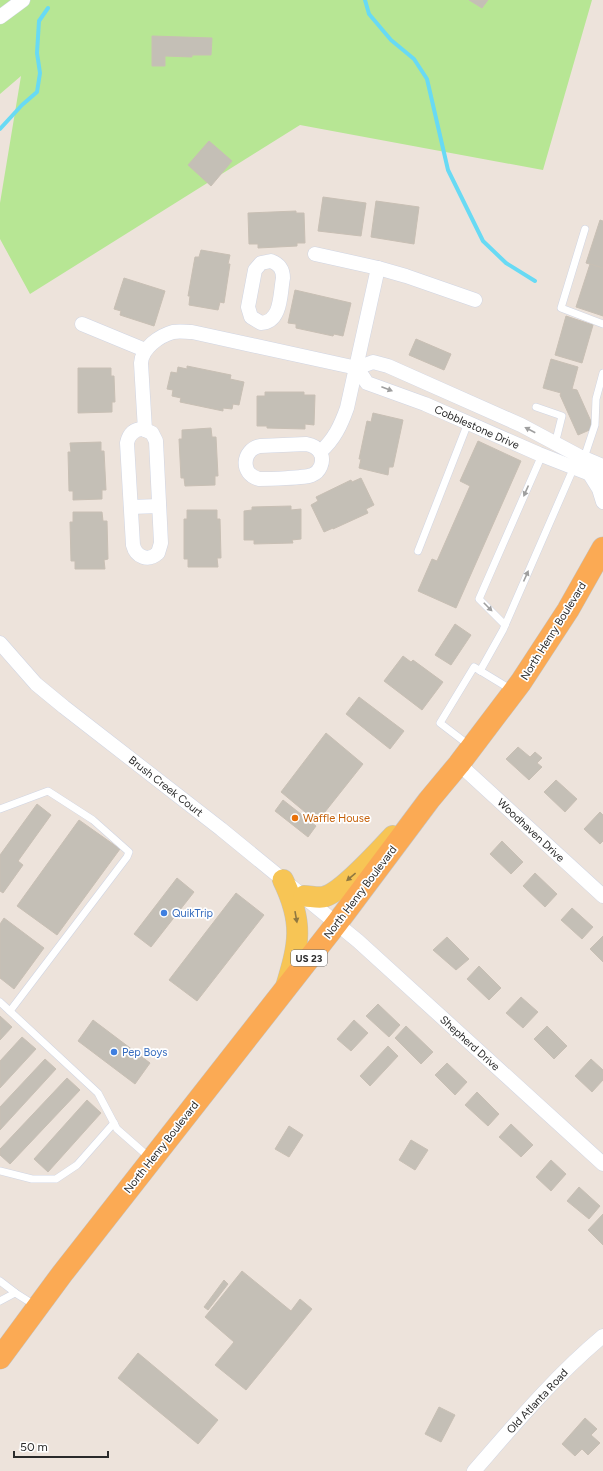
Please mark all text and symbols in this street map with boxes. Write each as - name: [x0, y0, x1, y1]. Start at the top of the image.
- one-way arrow: [381, 387, 393, 393]
- street label: Cobblestone Drive: [432, 403, 521, 452]
- one-way arrow: [524, 427, 536, 434]
- one-way arrow: [523, 485, 529, 496]
- one-way arrow: [523, 570, 530, 582]
- street label: North Henry Boulevard: [518, 580, 589, 683]
- one-way arrow: [483, 602, 493, 612]
- street label: Brush Creek Court: [126, 753, 205, 819]
- street label: Woodhaven Drive: [494, 796, 567, 865]
- place label: Waffle House: [303, 812, 370, 825]
- marker: Waffle House: [290, 813, 300, 823]
- street label: North Henry Boulevard: [321, 843, 400, 941]
- one-way arrow: [346, 873, 357, 882]
- place label: QuikTrip: [172, 907, 213, 920]
- marker: QuikTrip: [159, 908, 169, 918]
- one-way arrow: [293, 911, 299, 923]
- road number: US 23: [291, 950, 327, 966]
- street label: Shepherd Drive: [437, 1013, 502, 1074]
- place label: Pep Boys: [122, 1046, 167, 1059]
- marker: Pep Boys: [109, 1047, 119, 1057]
- street label: North Henry Boulevard: [121, 1099, 201, 1196]
- street label: Old Atlanta Road: [504, 1366, 571, 1436]
- scale bar: [14, 1433, 108, 1459]
- text: 50 m: [20, 1440, 48, 1454]

